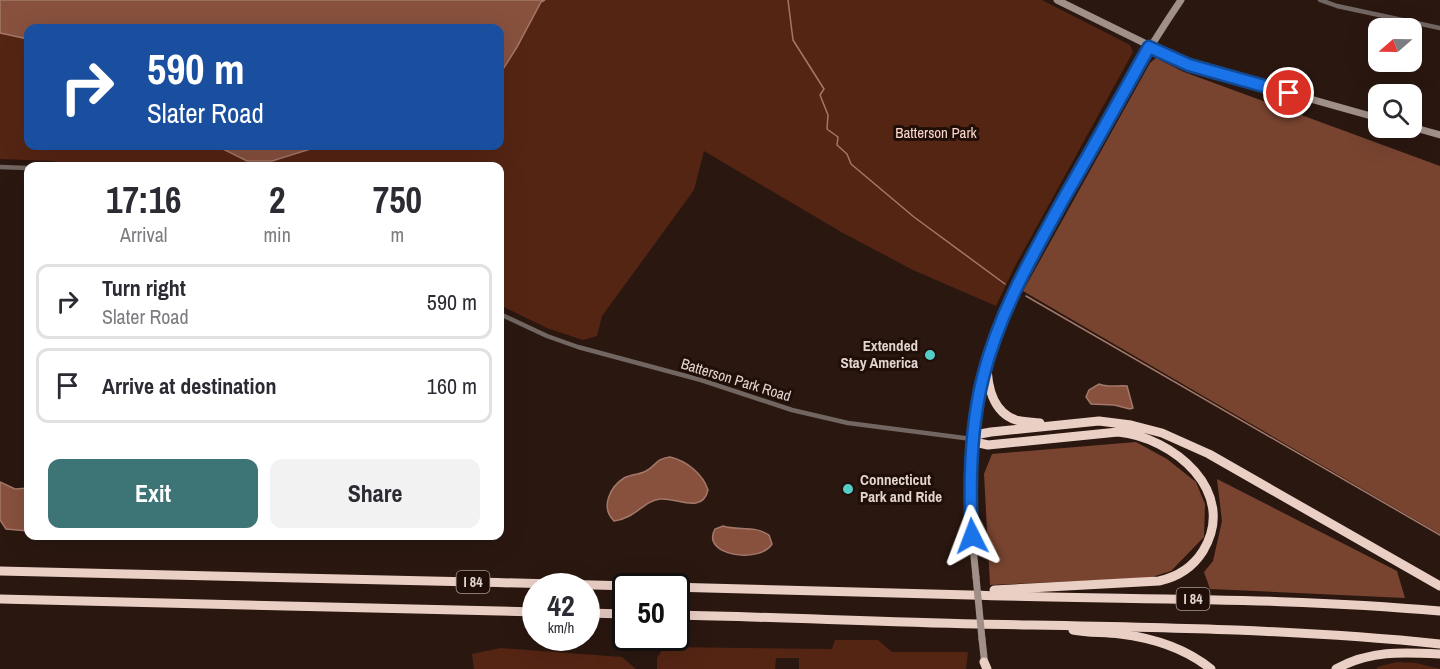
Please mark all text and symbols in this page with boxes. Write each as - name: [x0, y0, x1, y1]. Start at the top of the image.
- north arrow: [1368, 18, 1422, 72]
- map controls: [1368, 18, 1422, 138]
- text: 590 m: [147, 41, 245, 97]
- icon: right: [48, 48, 126, 126]
- pin: [1263, 67, 1314, 118]
- icon: arrive: [1272, 76, 1305, 109]
- button: search: [1368, 84, 1422, 138]
- text: Slater Road: [147, 95, 264, 131]
- park label: Batterson Park: [895, 122, 978, 143]
- text: 17:16: [106, 176, 181, 224]
- text: 2: [269, 176, 285, 224]
- text: 750: [373, 176, 422, 224]
- text: Arrival: [120, 221, 167, 248]
- text: min: [263, 221, 291, 248]
- text: m: [391, 221, 404, 248]
- text: Turn right: [102, 273, 186, 303]
- icon: right: [51, 285, 84, 318]
- text: 590 m: [427, 287, 477, 317]
- text: Slater Road: [102, 303, 189, 330]
- place label: Extended Stay America: [841, 335, 918, 373]
- marker: Extended Stay America: [923, 348, 937, 362]
- street label: Batterson Park Road: [678, 353, 794, 406]
- icon: arrive: [51, 369, 84, 402]
- text: Arrive at destination: [102, 371, 276, 401]
- text: 160 m: [427, 371, 477, 401]
- button: Exit: [48, 459, 258, 528]
- button: Share: [270, 459, 480, 528]
- place label: Connecticut Park and Ride: [860, 469, 942, 507]
- marker: Connecticut Park and Ride: [841, 482, 855, 496]
- position arrow: [940, 504, 1004, 568]
- road number: I 84: [456, 571, 490, 593]
- speed limit sign: 50: [612, 573, 690, 651]
- text: 42: [547, 585, 575, 625]
- road number: I 84: [1176, 588, 1210, 610]
- text: km/h: [548, 617, 574, 638]

